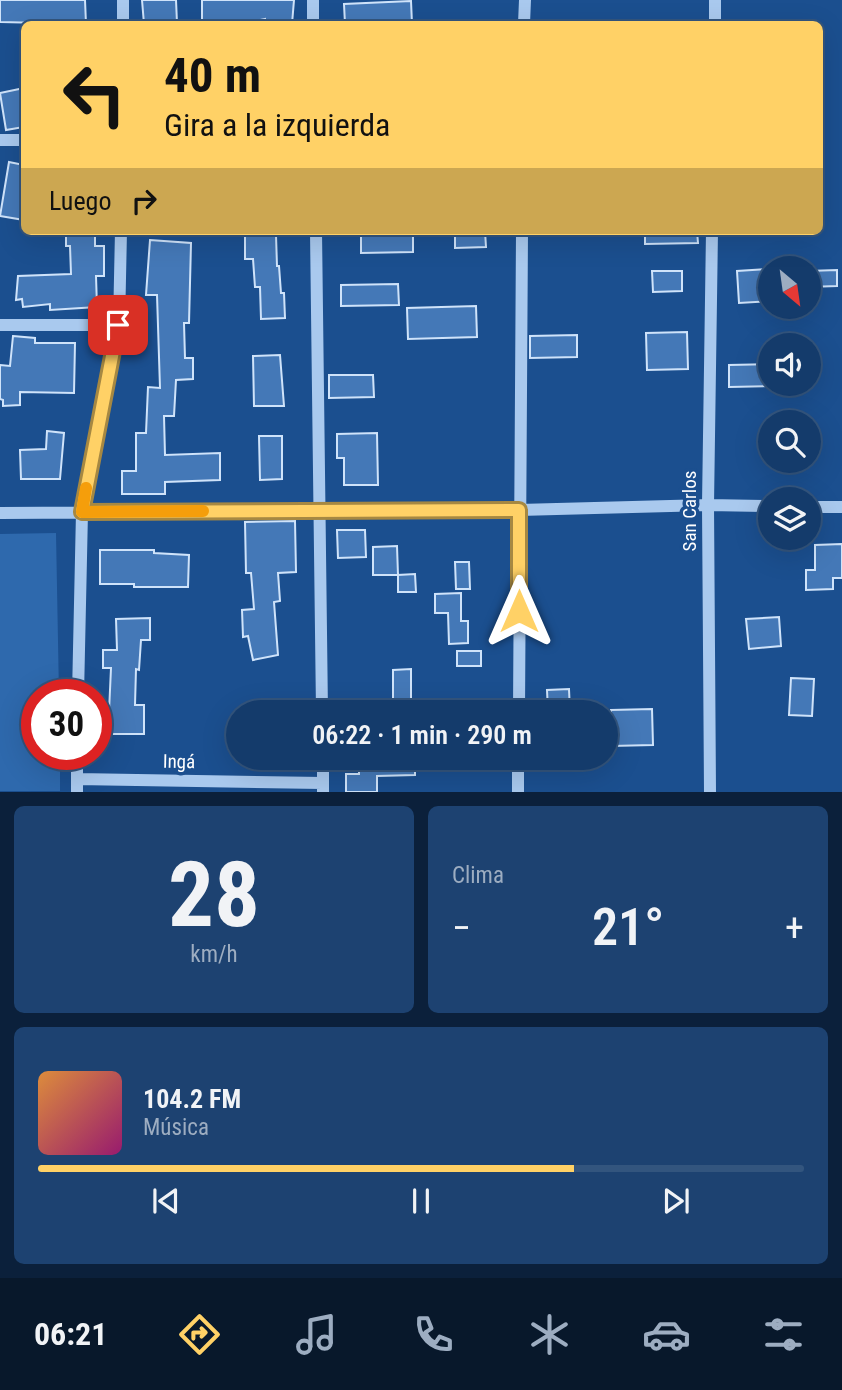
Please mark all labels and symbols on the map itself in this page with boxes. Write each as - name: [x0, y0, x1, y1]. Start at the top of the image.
- north arrow: [758, 256, 821, 318]
- pin: [88, 295, 148, 355]
- street label: San Carlos: [678, 471, 701, 551]
- position arrow: [482, 574, 556, 648]
- speed limit sign: 30: [21, 679, 112, 770]
- street label: Ingá: [163, 750, 195, 773]

